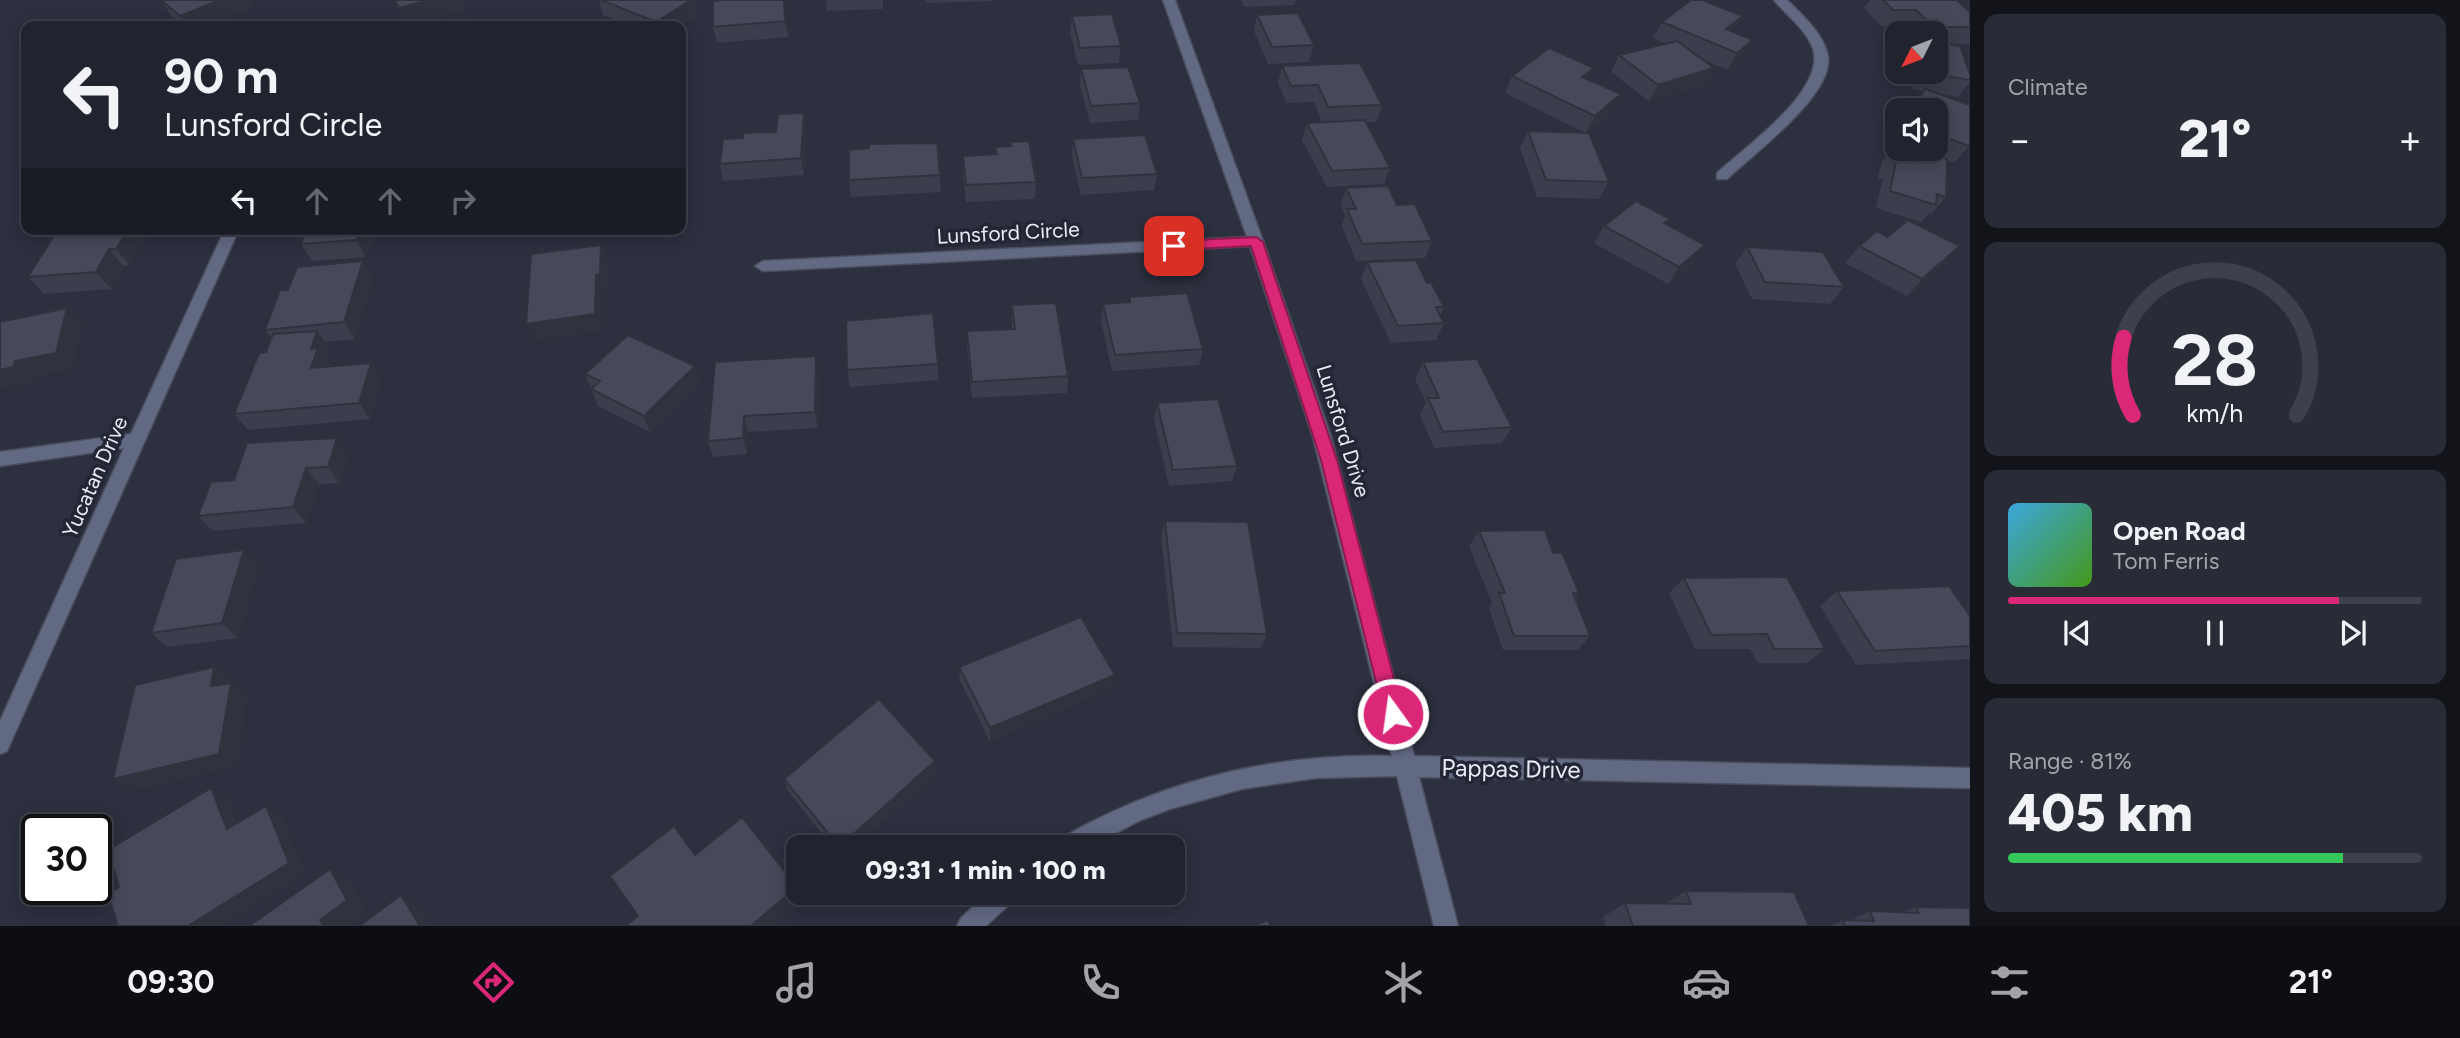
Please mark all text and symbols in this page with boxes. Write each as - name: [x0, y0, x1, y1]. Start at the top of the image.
- north arrow: [1885, 21, 1948, 84]
- map controls: [1885, 21, 1948, 161]
- text: 90 m: [164, 46, 279, 105]
- icon: left: [49, 49, 140, 140]
- text: Climate: [2008, 73, 2087, 101]
- button: sound: [1885, 98, 1948, 161]
- text: Lunsford Circle: [164, 106, 382, 144]
- text: 21°: [2179, 108, 2251, 170]
- text: −: [2008, 117, 2032, 163]
- text: +: [2398, 117, 2422, 163]
- icon: left: [225, 182, 263, 220]
- icon: ahead: [298, 182, 336, 220]
- icon: ahead: [371, 182, 409, 220]
- icon: right: [444, 182, 482, 220]
- street label: Lunsford Circle: [936, 216, 1080, 249]
- pin: [1144, 216, 1204, 276]
- icon: arrive: [1155, 227, 1193, 265]
- text: 28: [2172, 316, 2258, 403]
- street label: Lunsford Drive: [1311, 362, 1375, 500]
- text: km/h: [2186, 398, 2244, 428]
- street label: Yucatan Drive: [57, 412, 132, 541]
- text: Open Road: [2113, 515, 2246, 547]
- text: Tom Ferris: [2113, 547, 2219, 575]
- icon: previous: [2058, 614, 2096, 652]
- icon: pause: [2196, 614, 2234, 652]
- icon: next: [2334, 614, 2372, 652]
- position arrow: [1356, 677, 1430, 751]
- text: Range · 81%: [2008, 747, 2132, 775]
- street label: Pappas Drive: [1441, 753, 1581, 784]
- text: 405 km: [2008, 782, 2193, 844]
- speed limit sign: 30: [21, 814, 112, 905]
- text: 09:31 · 1 min · 100 m: [865, 854, 1106, 886]
- icon: directions: [469, 958, 518, 1007]
- icon: music: [772, 958, 821, 1007]
- icon: phone: [1076, 958, 1125, 1007]
- icon: climate: [1379, 958, 1428, 1007]
- icon: car: [1682, 958, 1731, 1007]
- icon: filters: [1985, 958, 2034, 1007]
- text: 09:30: [127, 963, 215, 1001]
- text: 21°: [2289, 963, 2333, 1001]

